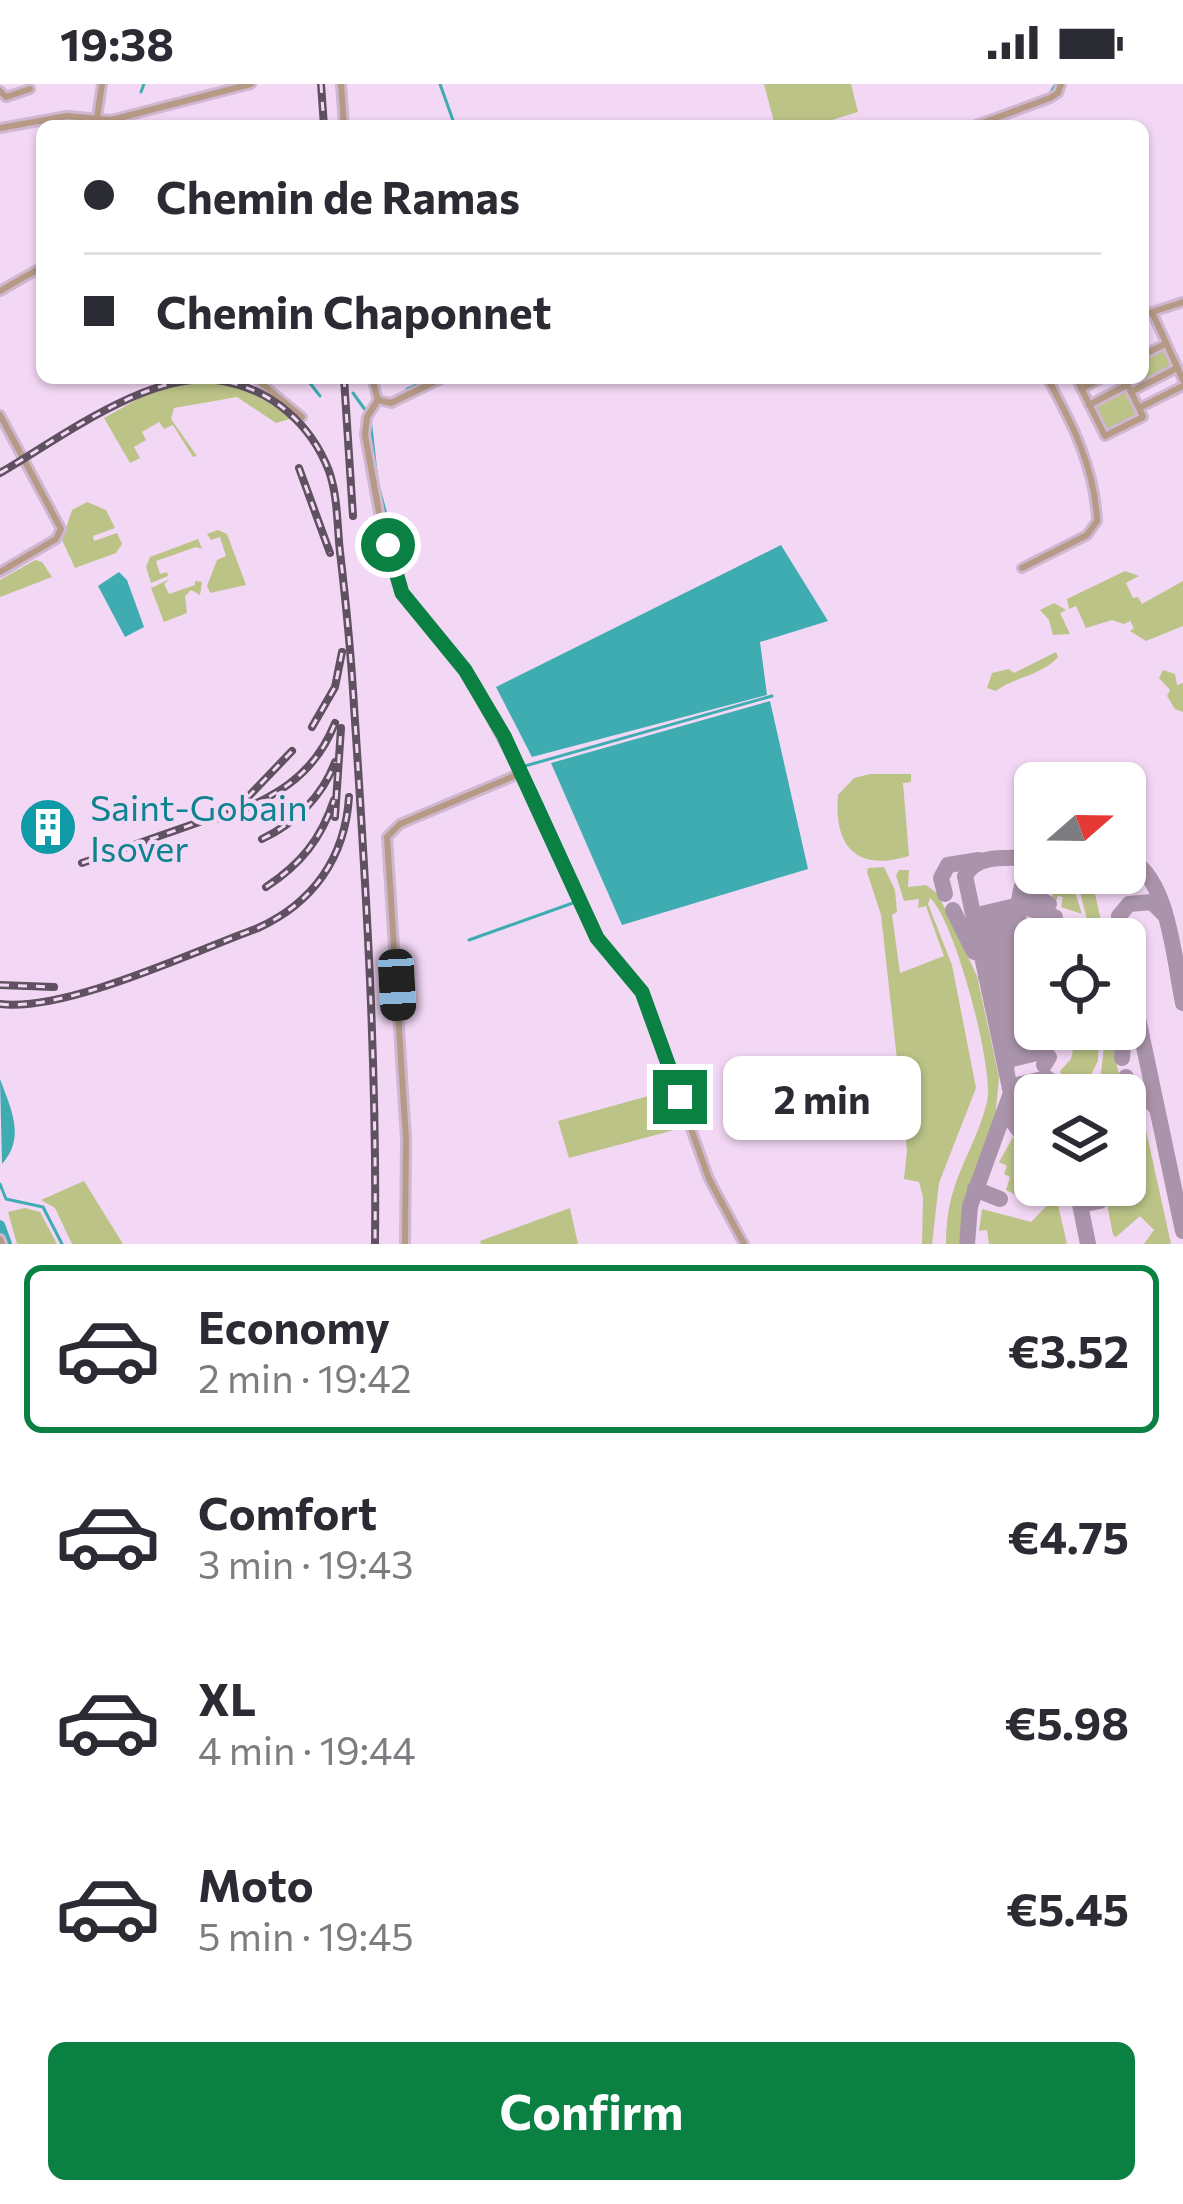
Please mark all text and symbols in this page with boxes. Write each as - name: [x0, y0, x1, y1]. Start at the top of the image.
- text: 19:38: [60, 15, 174, 70]
- text: Chemin de Ramas: [156, 168, 520, 223]
- text: Chemin Chaponnet: [156, 283, 552, 338]
- route start: [361, 518, 415, 572]
- north arrow: [1014, 762, 1146, 894]
- map controls: [1014, 762, 1146, 1206]
- place label: Saint-Gobain Isover: [90, 784, 308, 869]
- building icon: Saint-Gobain Isover: [17, 796, 79, 858]
- button: locate: [1014, 918, 1146, 1050]
- car: [377, 948, 417, 1022]
- callout: 2 min: [722, 1055, 920, 1139]
- route end: [653, 1070, 707, 1124]
- text: 2 min: [773, 1074, 871, 1122]
- button: layers: [1014, 1074, 1146, 1206]
- icon: car: [54, 1295, 162, 1403]
- text: Economy: [198, 1298, 390, 1353]
- text: €3.52: [1008, 1322, 1129, 1377]
- text: 2 min · 19:42: [198, 1353, 412, 1401]
- icon: car: [54, 1481, 162, 1589]
- text: Comfort: [198, 1484, 377, 1539]
- text: €4.75: [1008, 1508, 1129, 1563]
- text: 3 min · 19:43: [198, 1539, 413, 1587]
- icon: car: [54, 1667, 162, 1775]
- text: XL: [198, 1670, 256, 1725]
- text: €5.98: [1005, 1694, 1129, 1749]
- text: 4 min · 19:44: [198, 1725, 416, 1773]
- icon: car: [54, 1853, 162, 1961]
- text: Moto: [198, 1856, 314, 1911]
- text: €5.45: [1006, 1880, 1129, 1935]
- text: 5 min · 19:45: [198, 1911, 414, 1959]
- button: Confirm: [48, 2042, 1135, 2180]

